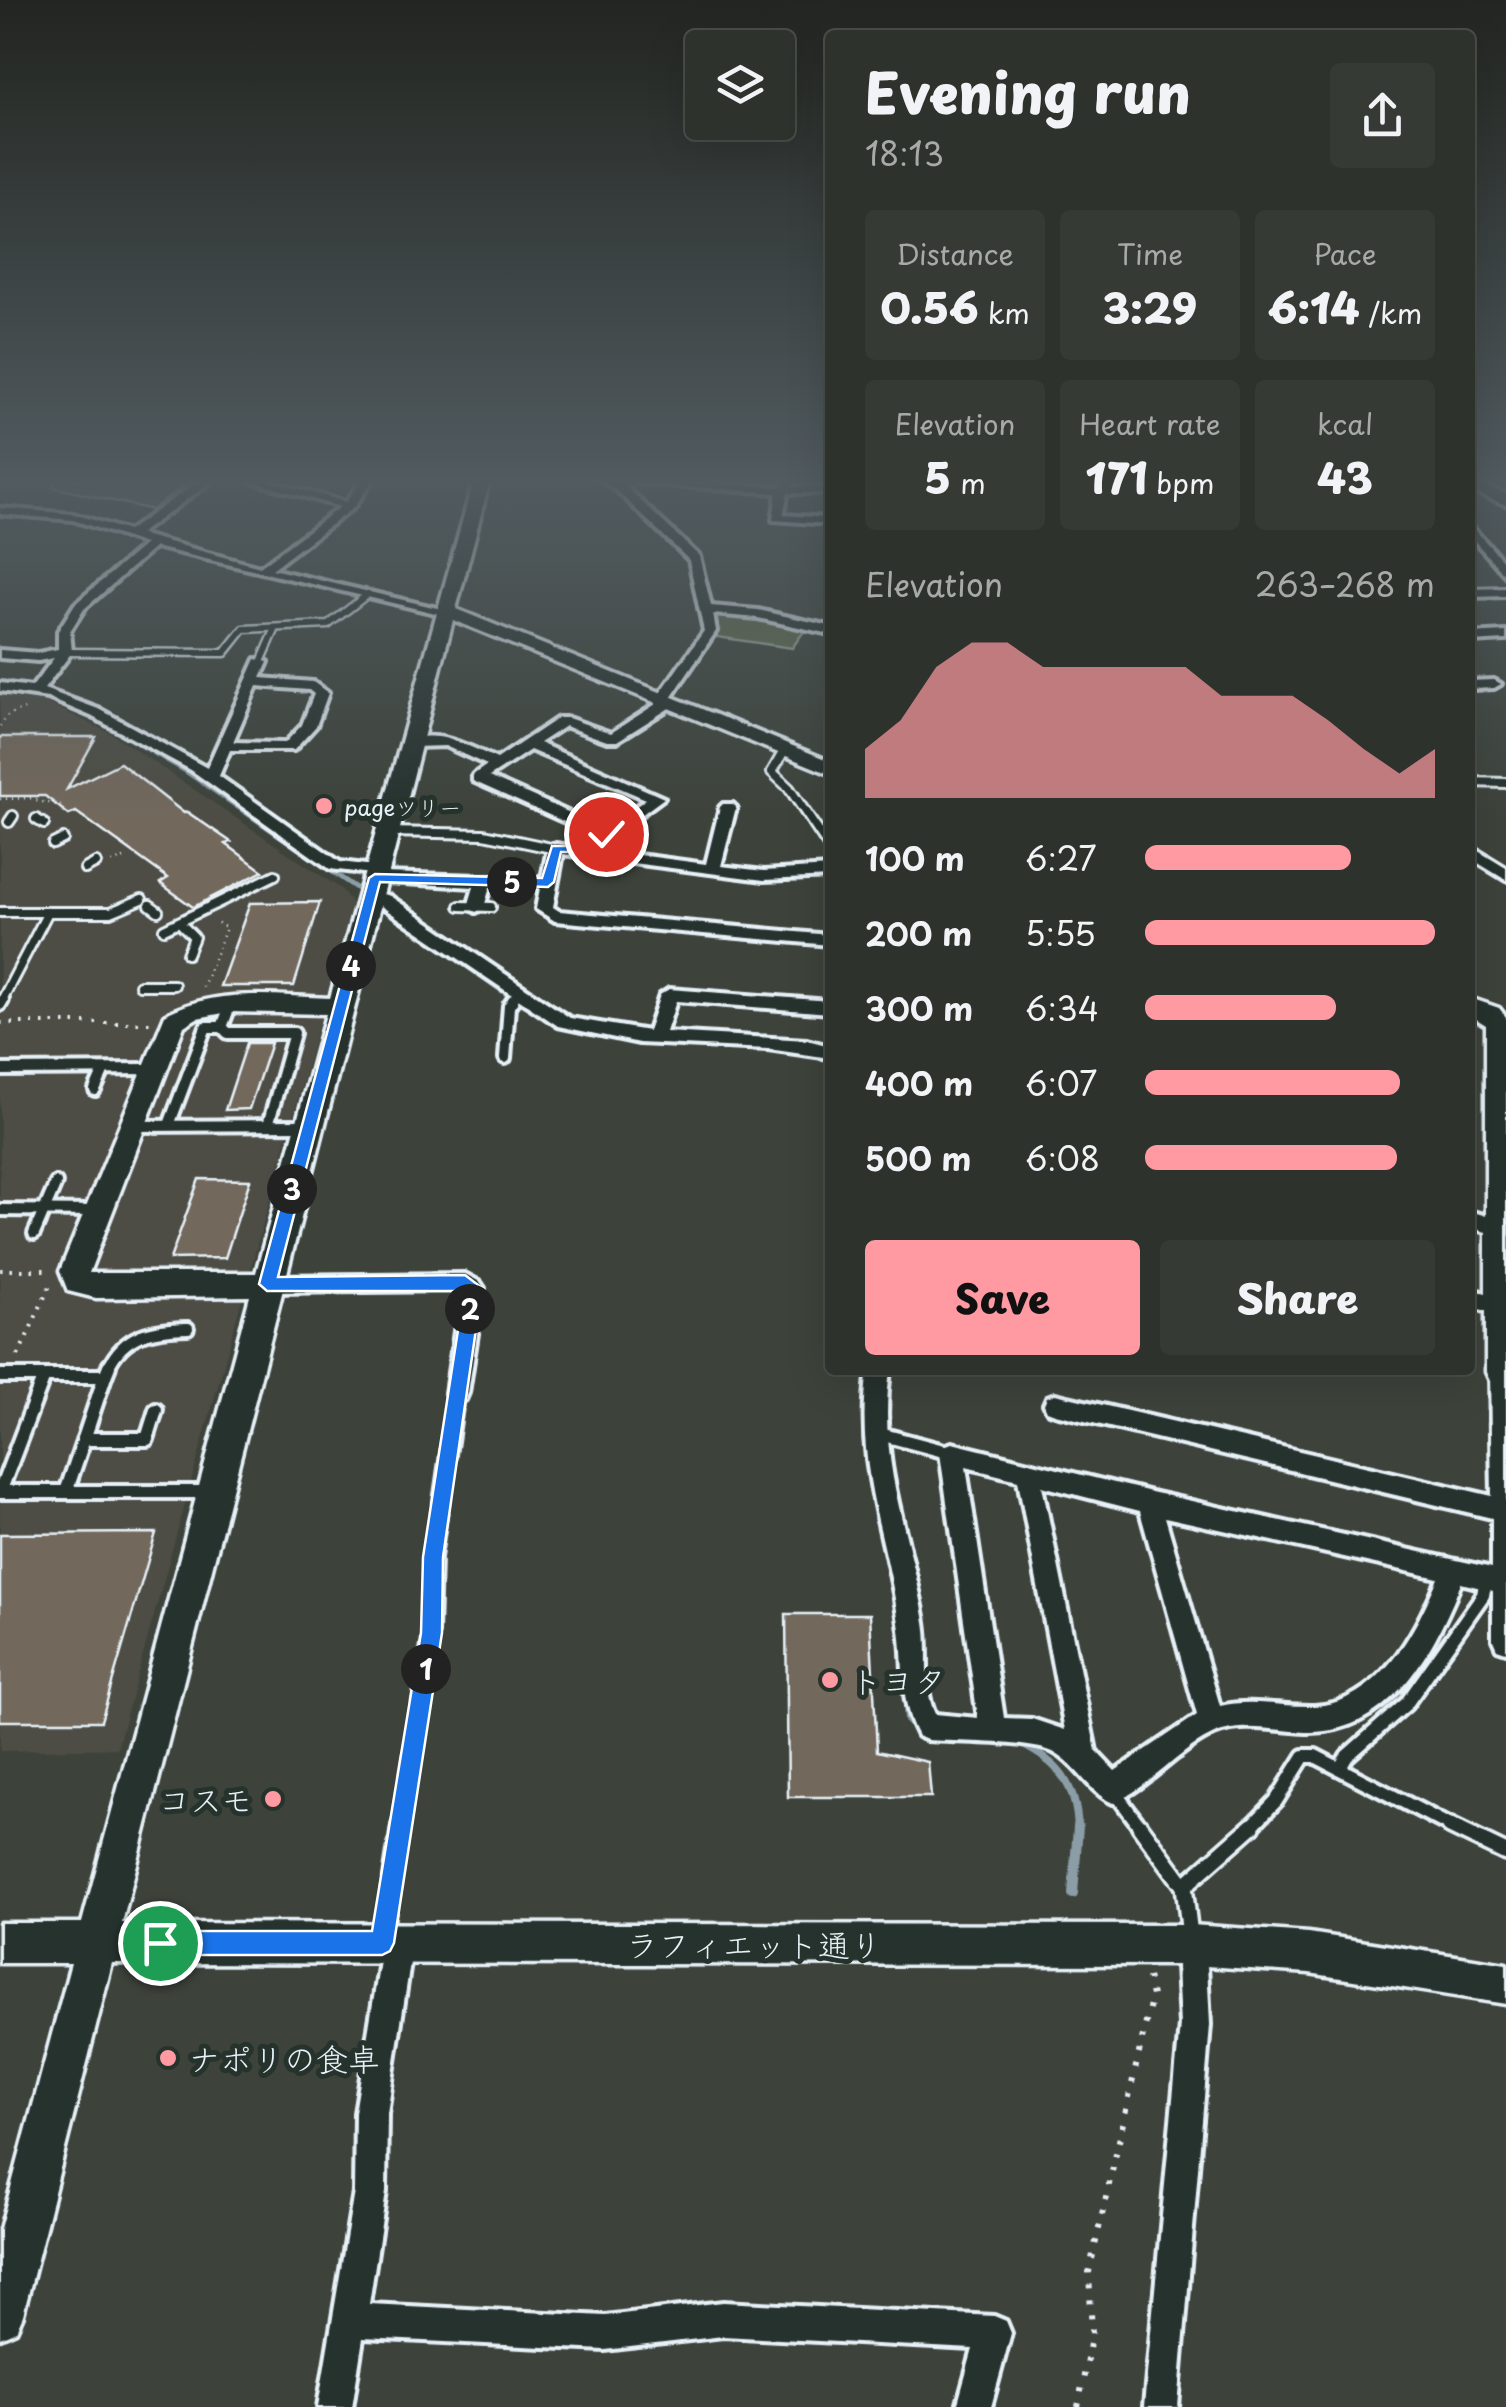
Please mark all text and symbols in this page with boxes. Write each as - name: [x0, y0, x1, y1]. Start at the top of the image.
- map controls: [685, 30, 795, 140]
- button: layers: [685, 30, 795, 140]
- text: Evening run: [865, 50, 1191, 133]
- button: share: [1330, 63, 1435, 168]
- text: 18:13: [865, 129, 944, 177]
- text: Distance: [896, 232, 1014, 275]
- text: Time: [1117, 232, 1183, 275]
- text: Pace: [1313, 232, 1377, 275]
- text: 0.56: [880, 275, 979, 338]
- text: 3:29: [1103, 275, 1197, 338]
- text: 6:14: [1268, 275, 1359, 338]
- text: km: [979, 291, 1030, 334]
- text: /km: [1359, 291, 1422, 334]
- text: Elevation: [895, 402, 1015, 445]
- text: Heart rate: [1079, 402, 1221, 445]
- text: kcal: [1317, 402, 1373, 445]
- text: 5: [924, 445, 951, 508]
- text: 171: [1086, 445, 1147, 508]
- text: 43: [1317, 445, 1373, 508]
- text: m: [951, 461, 986, 504]
- text: bpm: [1147, 461, 1214, 504]
- text: Elevation: [865, 560, 1003, 608]
- text: 263–268 m: [1255, 560, 1435, 608]
- place label: pageツリー: [344, 790, 461, 823]
- pin: [564, 792, 649, 877]
- marker: pageツリー: [313, 795, 335, 817]
- icon: check: [579, 807, 634, 862]
- text: 100 m: [865, 834, 965, 882]
- text: 6:27: [1025, 834, 1097, 882]
- pin: 5: [487, 857, 537, 907]
- text: 5: [503, 860, 521, 903]
- text: 200 m: [865, 909, 972, 957]
- text: 5:55: [1025, 909, 1096, 957]
- pin: 4: [326, 941, 376, 991]
- text: 4: [341, 944, 361, 987]
- text: 300 m: [865, 984, 973, 1032]
- text: 6:34: [1025, 984, 1099, 1032]
- text: 400 m: [865, 1059, 973, 1107]
- text: 6:07: [1025, 1059, 1097, 1107]
- text: 500 m: [865, 1134, 971, 1182]
- text: 6:08: [1025, 1134, 1100, 1182]
- pin: 3: [267, 1164, 317, 1214]
- text: 3: [283, 1167, 301, 1210]
- button: Save: [865, 1240, 1140, 1355]
- button: Share: [1160, 1240, 1435, 1355]
- pin: 2: [445, 1284, 495, 1334]
- text: 2: [460, 1287, 480, 1330]
- pin: 1: [401, 1644, 451, 1694]
- text: 1: [419, 1647, 433, 1690]
- place label: トヨタ: [850, 1656, 946, 1704]
- marker: トヨタ: [819, 1669, 841, 1691]
- place label: コスモ: [158, 1775, 253, 1823]
- marker: コスモ: [262, 1788, 284, 1810]
- pin: [118, 1901, 203, 1986]
- icon: arrive: [133, 1916, 188, 1971]
- street label: ラフィエット通り: [626, 1920, 882, 1968]
- place label: ナポリの食卓: [188, 2034, 380, 2082]
- marker: ナポリの食卓: [157, 2047, 179, 2069]

